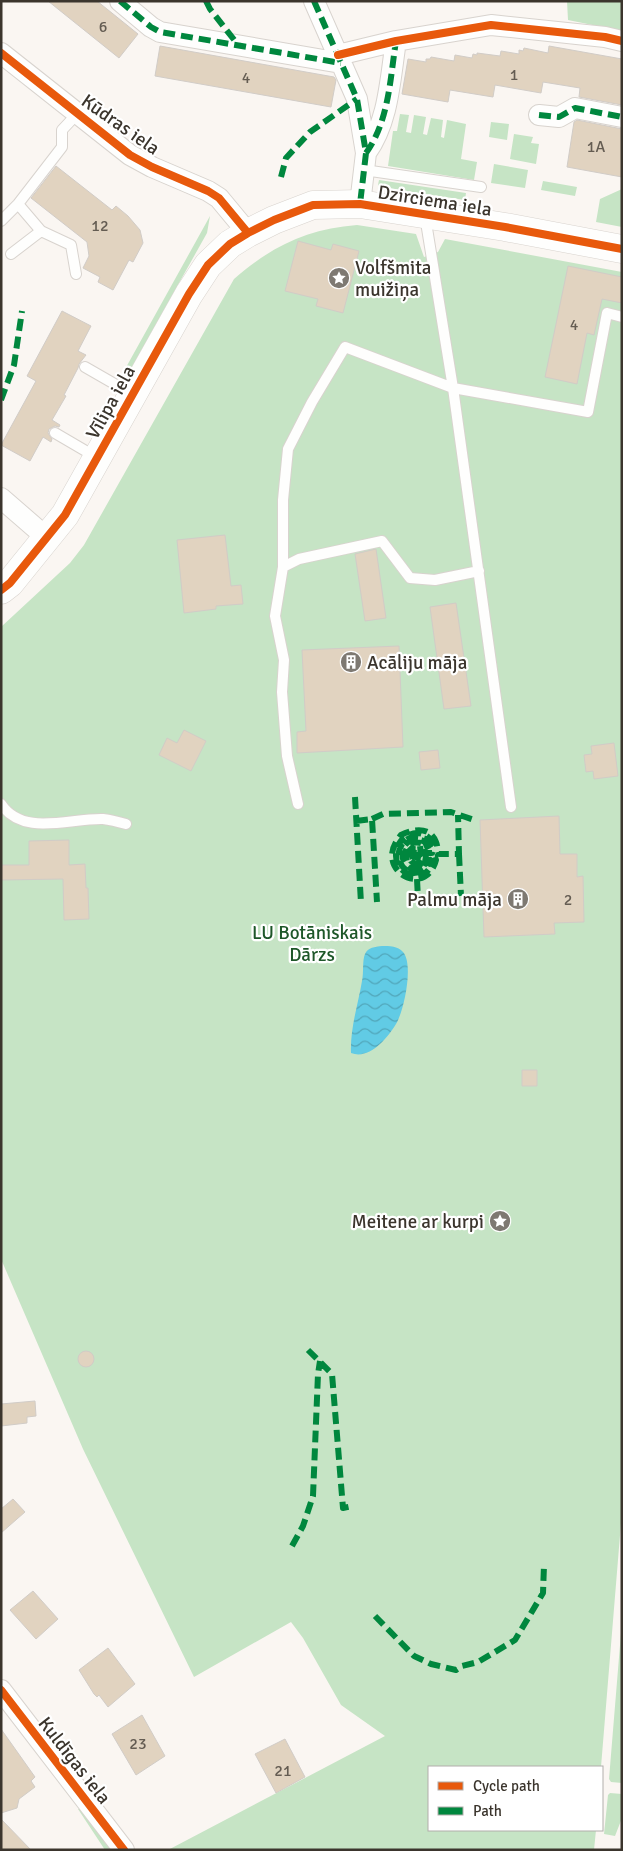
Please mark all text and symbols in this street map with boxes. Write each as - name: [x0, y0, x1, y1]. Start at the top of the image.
- house number: 6: [99, 17, 107, 37]
- house number: 1: [510, 65, 518, 85]
- house number: 4: [242, 68, 251, 88]
- street label: Kūdras iela: [77, 89, 164, 161]
- house number: 1A: [587, 137, 605, 157]
- street label: Dzirciema iela: [376, 180, 494, 222]
- house number: 12: [91, 216, 109, 236]
- place label: Volfšmita muižiņa: [355, 256, 431, 302]
- place icon: Volfšmita muižiņa: [327, 266, 351, 290]
- house number: 4: [570, 315, 579, 335]
- street label: Vīlipa iela: [81, 361, 141, 444]
- building icon: Acāliju māja: [339, 650, 363, 674]
- place label: Acāliju māja: [367, 651, 467, 675]
- building icon: Palmu māja: [506, 887, 530, 911]
- place label: Palmu māja: [407, 888, 502, 912]
- house number: 2: [564, 890, 572, 910]
- park label: LU Botāniskais Dārzs: [252, 921, 372, 967]
- place icon: Meitene ar kurpi: [488, 1209, 512, 1233]
- place label: Meitene ar kurpi: [351, 1210, 484, 1234]
- street label: Kuldīgas iela: [33, 1712, 116, 1809]
- house number: 23: [129, 1734, 147, 1754]
- house number: 21: [274, 1761, 292, 1781]
- legend: [428, 1766, 603, 1831]
- text: Cycle path: [473, 1777, 540, 1795]
- text: Path: [473, 1802, 502, 1820]

